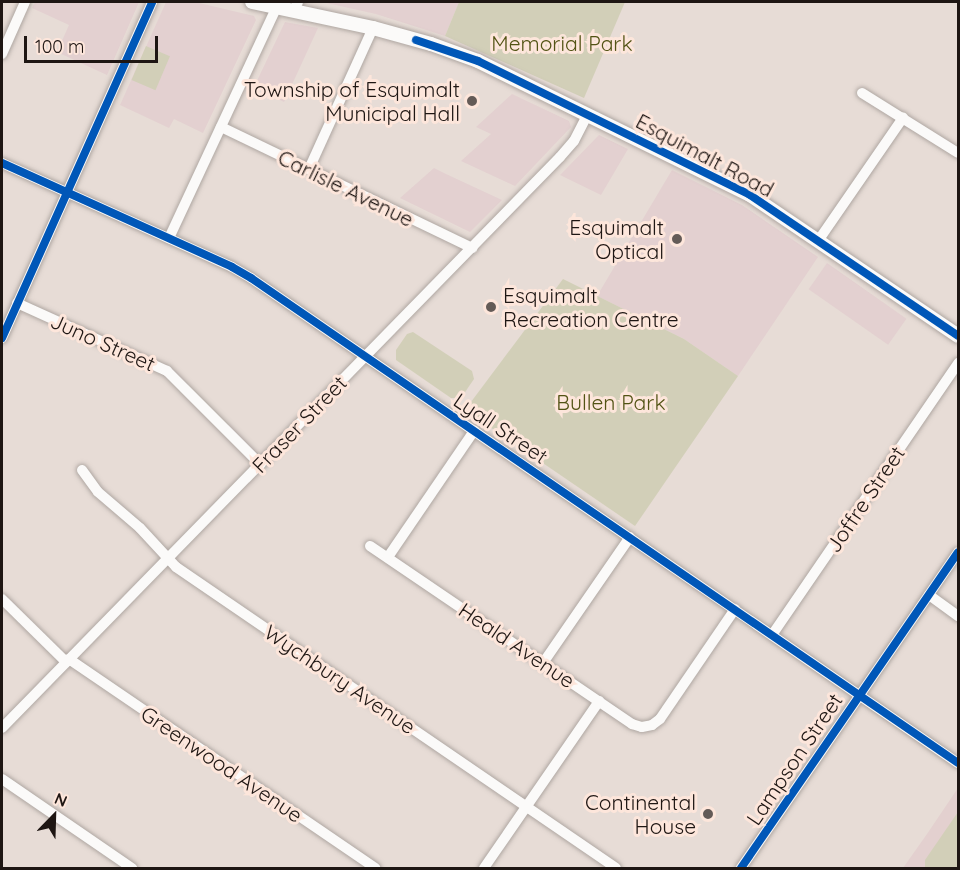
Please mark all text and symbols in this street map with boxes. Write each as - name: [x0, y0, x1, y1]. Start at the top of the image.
- scale bar: [27, 24, 160, 62]
- park label: Memorial Park: [491, 30, 633, 56]
- text: 100 m: [35, 35, 84, 58]
- place label: Township of Esquimalt Municipal Hall: [244, 76, 460, 126]
- marker: Township of Esquimalt Municipal Hall: [465, 94, 479, 108]
- street label: Esquimalt Road: [632, 108, 778, 202]
- street label: Carlisle Avenue: [274, 144, 418, 232]
- place label: Esquimalt Optical: [569, 214, 664, 264]
- marker: Esquimalt Optical: [668, 230, 686, 248]
- place label: Esquimalt Recreation Centre: [503, 282, 678, 332]
- marker: Esquimalt Recreation Centre: [484, 300, 498, 314]
- street label: Juno Street: [47, 308, 159, 376]
- street label: Fraser Street: [246, 370, 352, 478]
- street label: Lyall Street: [449, 387, 553, 469]
- park label: Bullen Park: [556, 389, 666, 415]
- street label: Joffre Street: [820, 441, 910, 557]
- street label: Heald Avenue: [454, 597, 580, 693]
- street label: Wychbury Avenue: [260, 619, 420, 739]
- street label: Lampson Street: [741, 688, 847, 830]
- street label: Greenwood Avenue: [136, 701, 308, 827]
- north arrow: [24, 786, 84, 846]
- text: N: [52, 788, 70, 811]
- place label: Continental House: [585, 789, 696, 839]
- marker: Continental House: [701, 807, 715, 821]

